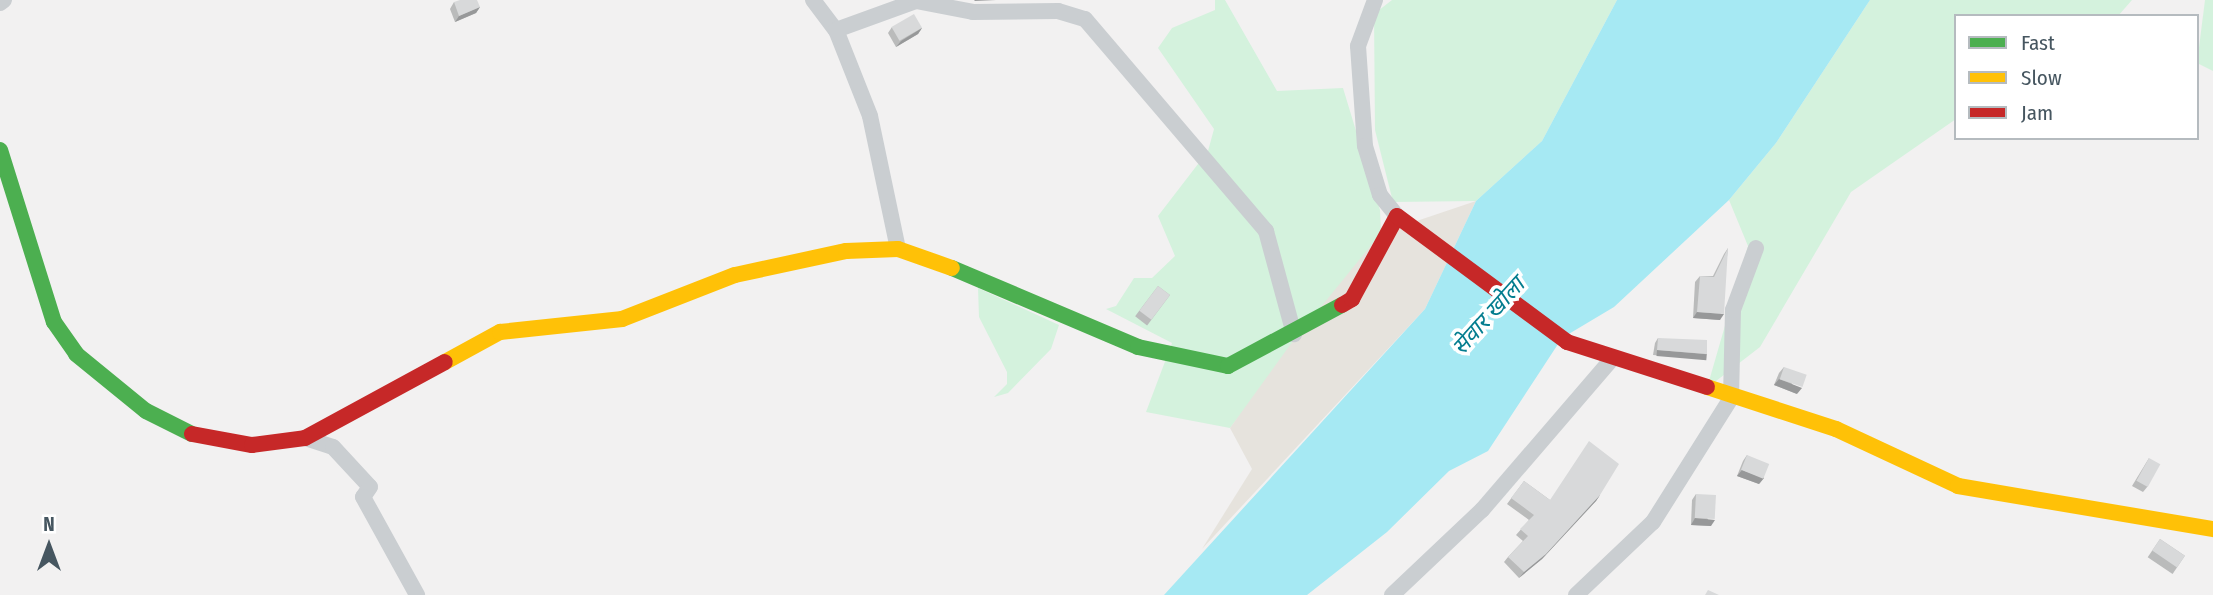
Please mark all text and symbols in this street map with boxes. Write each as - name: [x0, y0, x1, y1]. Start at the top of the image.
- legend: [1954, 14, 2199, 140]
- text: Fast: [2021, 30, 2055, 56]
- text: Slow: [2021, 65, 2062, 91]
- text: Jam: [2021, 100, 2053, 126]
- water label: सेवार खोला: [1446, 271, 1530, 361]
- north arrow: [14, 511, 84, 581]
- text: N: [43, 513, 55, 536]

